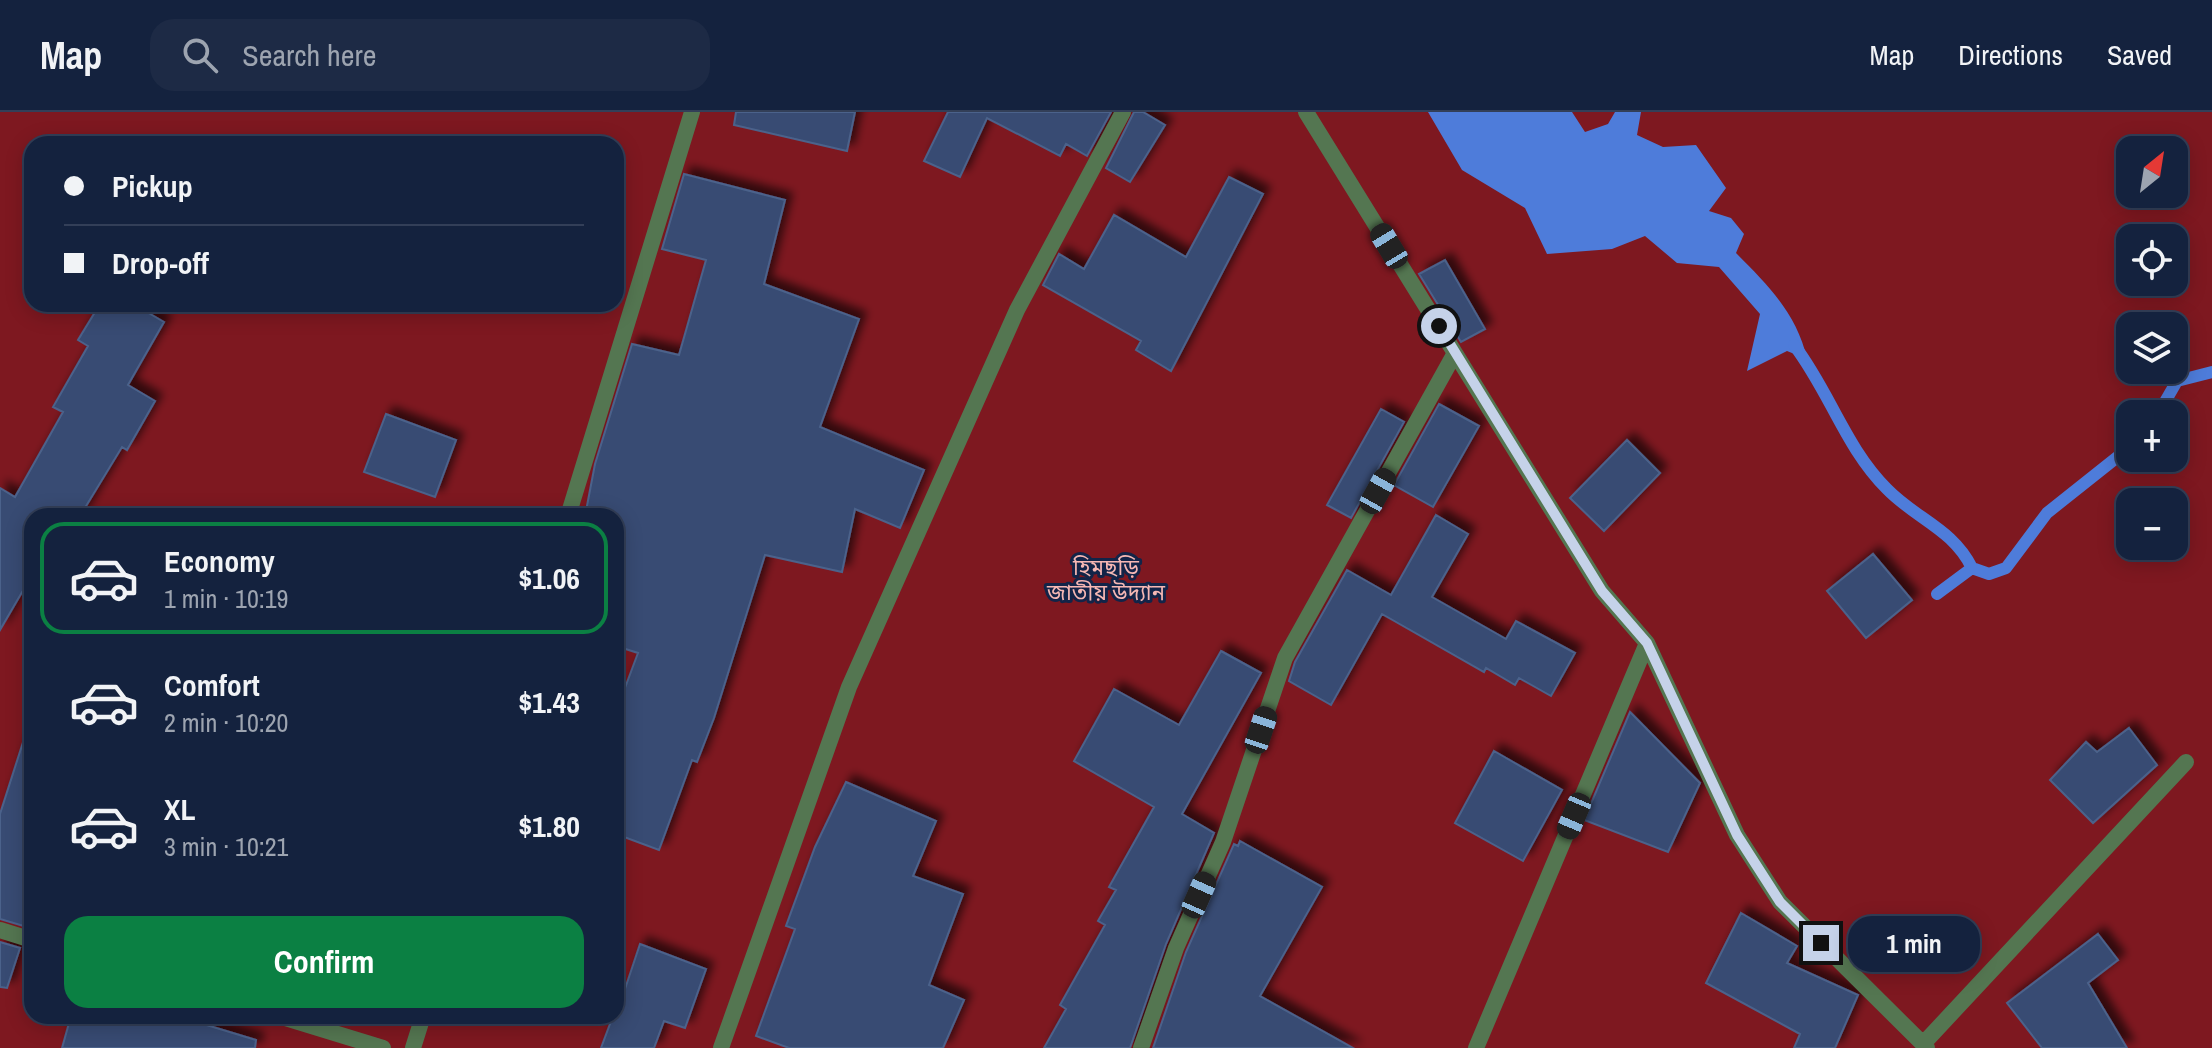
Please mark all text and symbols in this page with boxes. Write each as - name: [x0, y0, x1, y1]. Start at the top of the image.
- search box: [150, 19, 710, 91]
- text: Map: [40, 30, 102, 81]
- icon: search: [178, 33, 222, 77]
- text: Search here: [242, 35, 376, 75]
- text: Map: [1870, 36, 1914, 74]
- text: Directions: [1958, 36, 2063, 74]
- text: Saved: [2107, 36, 2172, 74]
- north arrow: [2116, 136, 2188, 208]
- map controls: [2116, 136, 2188, 560]
- text: Pickup: [112, 166, 193, 206]
- car: [1366, 219, 1412, 273]
- button: locate: [2116, 224, 2188, 296]
- text: Drop-off: [112, 243, 209, 283]
- route start: [1421, 308, 1457, 344]
- button: layers: [2116, 312, 2188, 384]
- button: +: [2116, 400, 2188, 472]
- car: [1356, 464, 1400, 518]
- button: −: [2116, 488, 2188, 560]
- text: Economy: [164, 541, 275, 581]
- icon: car: [68, 542, 140, 614]
- park label: হিমছড়ি জাতীয় উদ্যান: [1046, 552, 1166, 607]
- text: $1.06: [518, 558, 580, 598]
- text: 1 min · 10:19: [164, 581, 288, 616]
- text: Comfort: [164, 665, 260, 705]
- icon: car: [68, 666, 140, 738]
- text: $1.43: [518, 682, 580, 722]
- car: [1242, 703, 1280, 757]
- text: 2 min · 10:20: [164, 705, 288, 740]
- text: XL: [164, 789, 195, 829]
- car: [1554, 789, 1594, 843]
- icon: car: [68, 790, 140, 862]
- text: $1.80: [518, 806, 580, 846]
- text: 3 min · 10:21: [164, 829, 288, 864]
- car: [1178, 868, 1220, 922]
- callout: 1 min: [1849, 915, 1981, 971]
- button: Confirm: [64, 916, 584, 1008]
- route end: [1803, 925, 1839, 961]
- text: 1 min: [1886, 926, 1942, 961]

